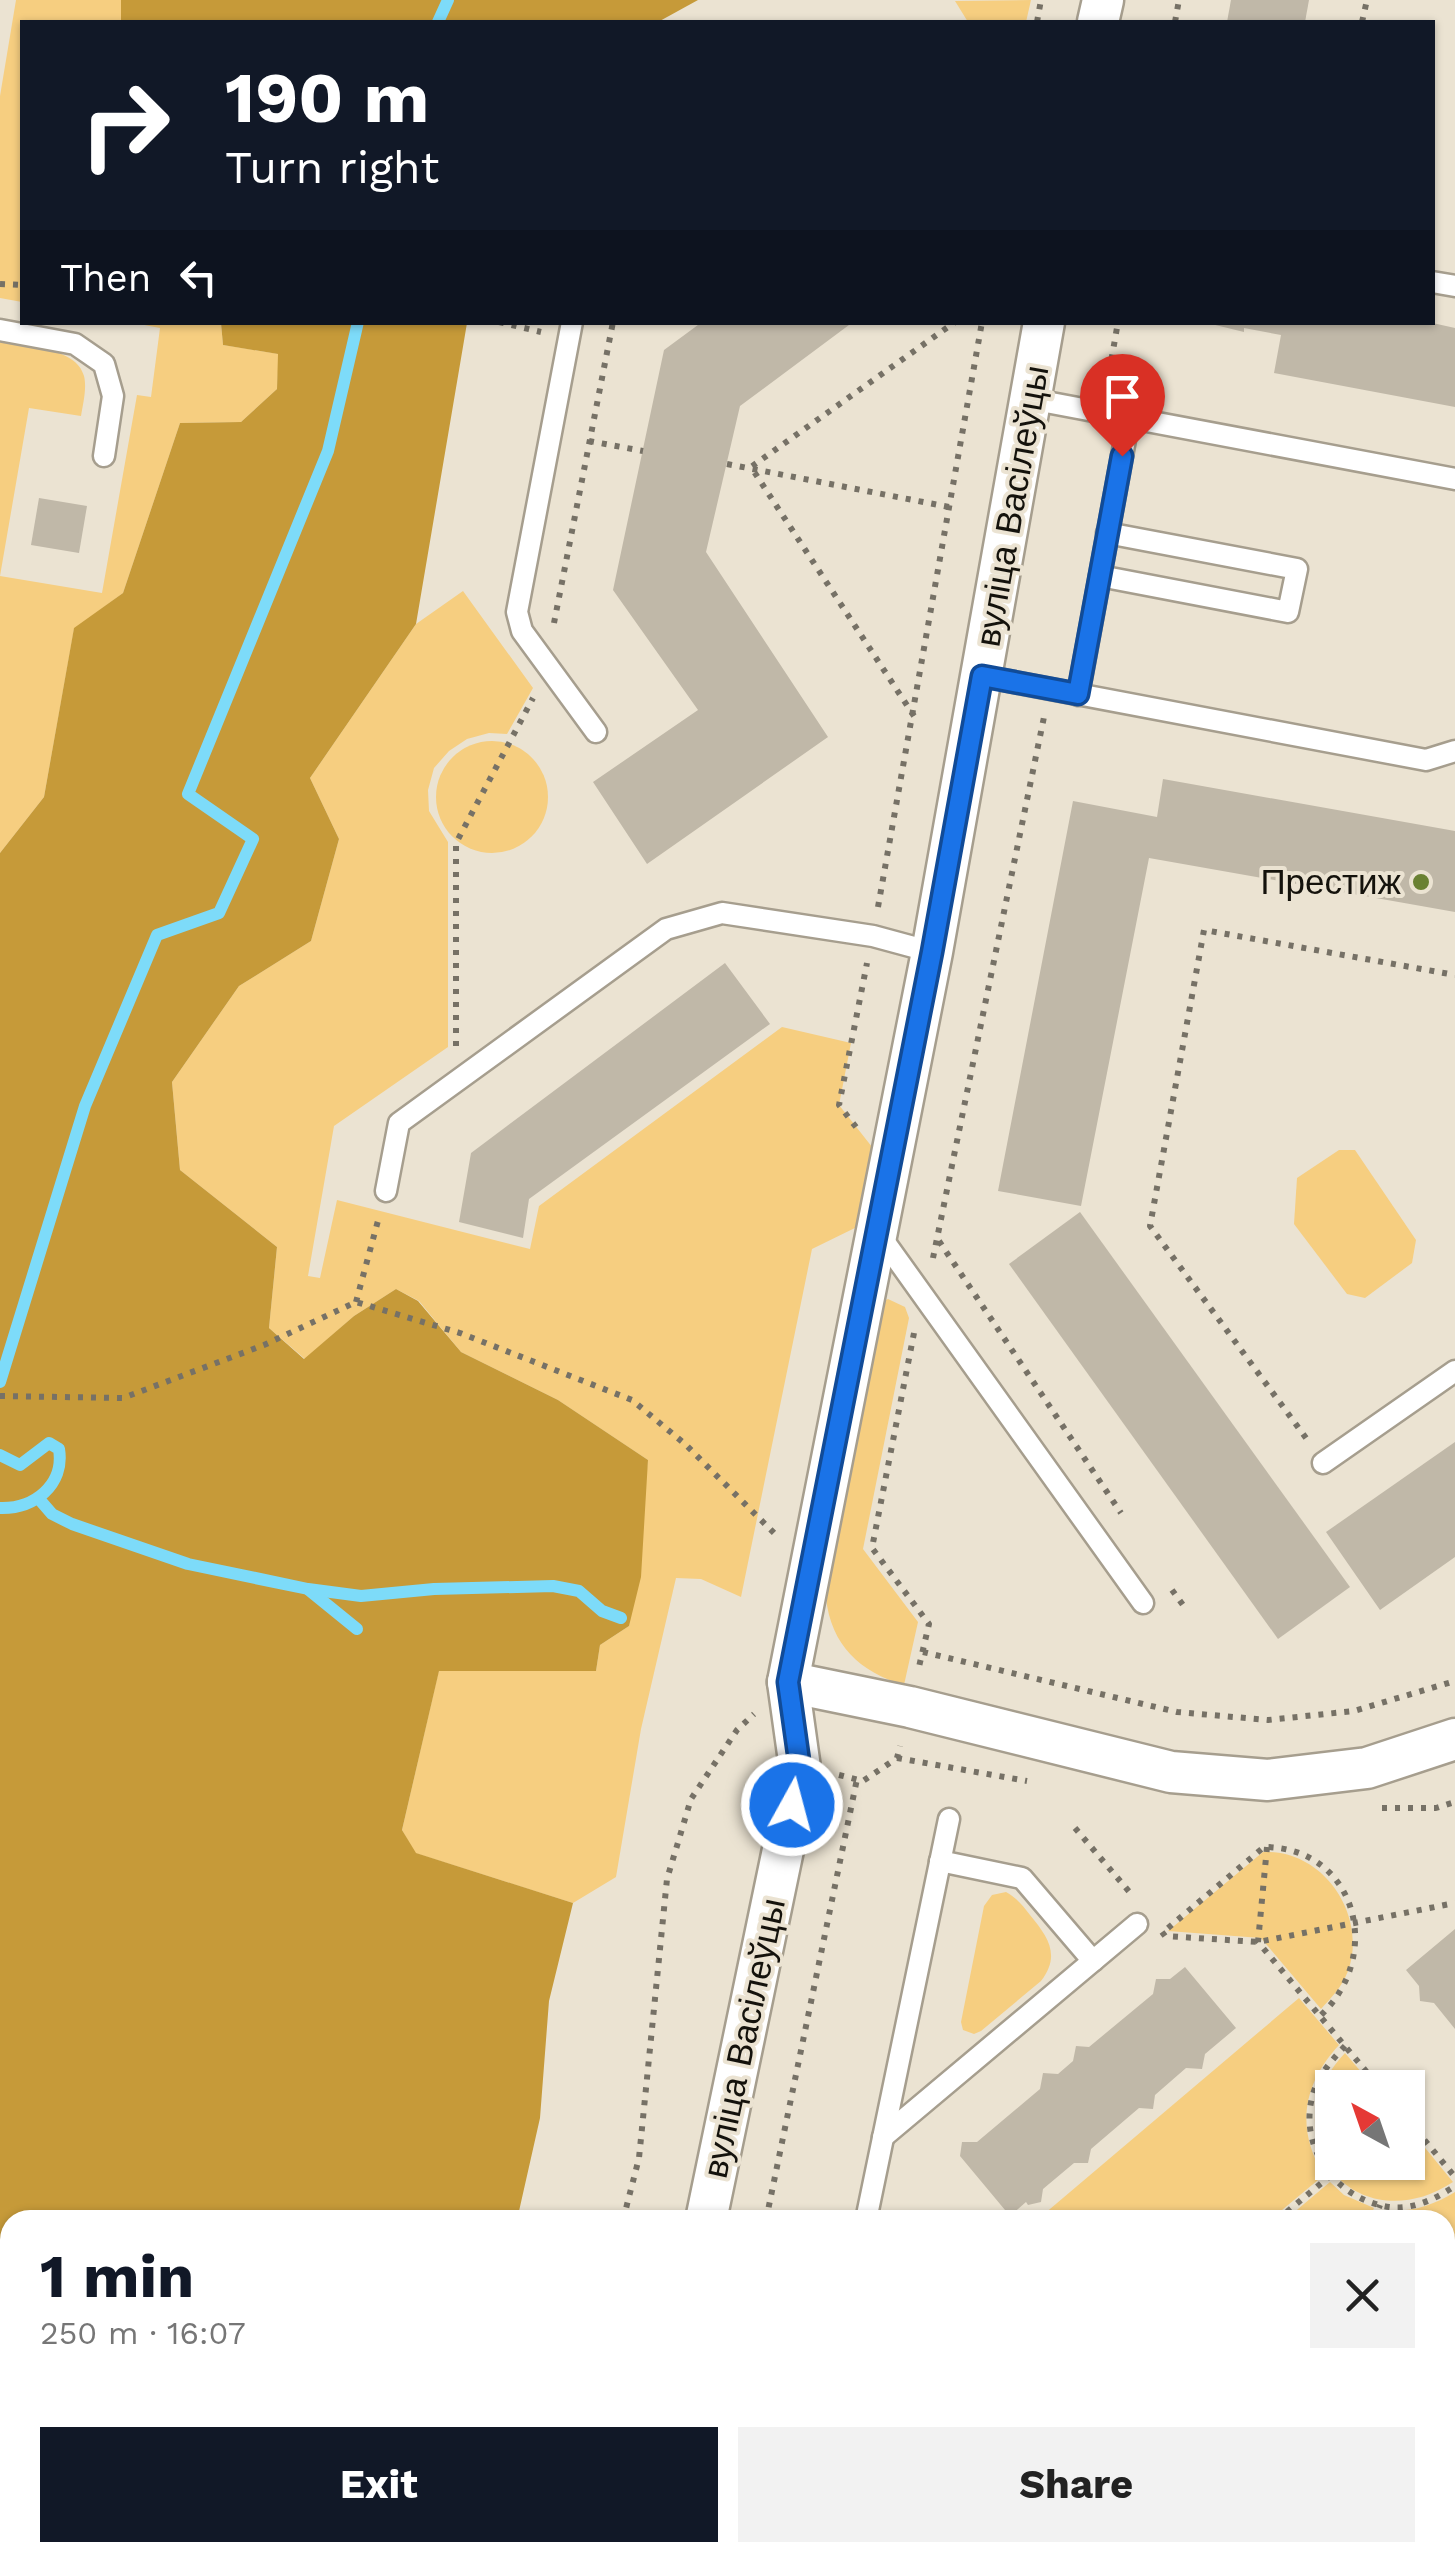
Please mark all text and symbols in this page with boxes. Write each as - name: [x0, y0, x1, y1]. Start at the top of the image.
- text: 190 m: [225, 57, 429, 139]
- icon: right: [60, 60, 190, 190]
- text: Turn right: [225, 141, 439, 194]
- icon: left: [171, 250, 226, 305]
- text: Then: [60, 256, 151, 300]
- pin: [1080, 354, 1165, 457]
- street label: вуліца Васілеўцы: [967, 362, 1057, 650]
- icon: arrive: [1095, 369, 1150, 424]
- place label: Престиж: [1260, 861, 1402, 903]
- marker: Престиж: [1410, 871, 1432, 893]
- position arrow: [740, 1753, 844, 1857]
- street label: вуліца Васілеўцы: [694, 1894, 794, 2182]
- north arrow: [1315, 2070, 1425, 2180]
- map controls: [1315, 2070, 1425, 2180]
- text: 1 min: [40, 2241, 194, 2312]
- button: close: [1310, 2243, 1415, 2348]
- text: 250 m · 16:07: [40, 2314, 246, 2352]
- button: Exit: [40, 2427, 718, 2542]
- button: Share: [738, 2427, 1415, 2542]

